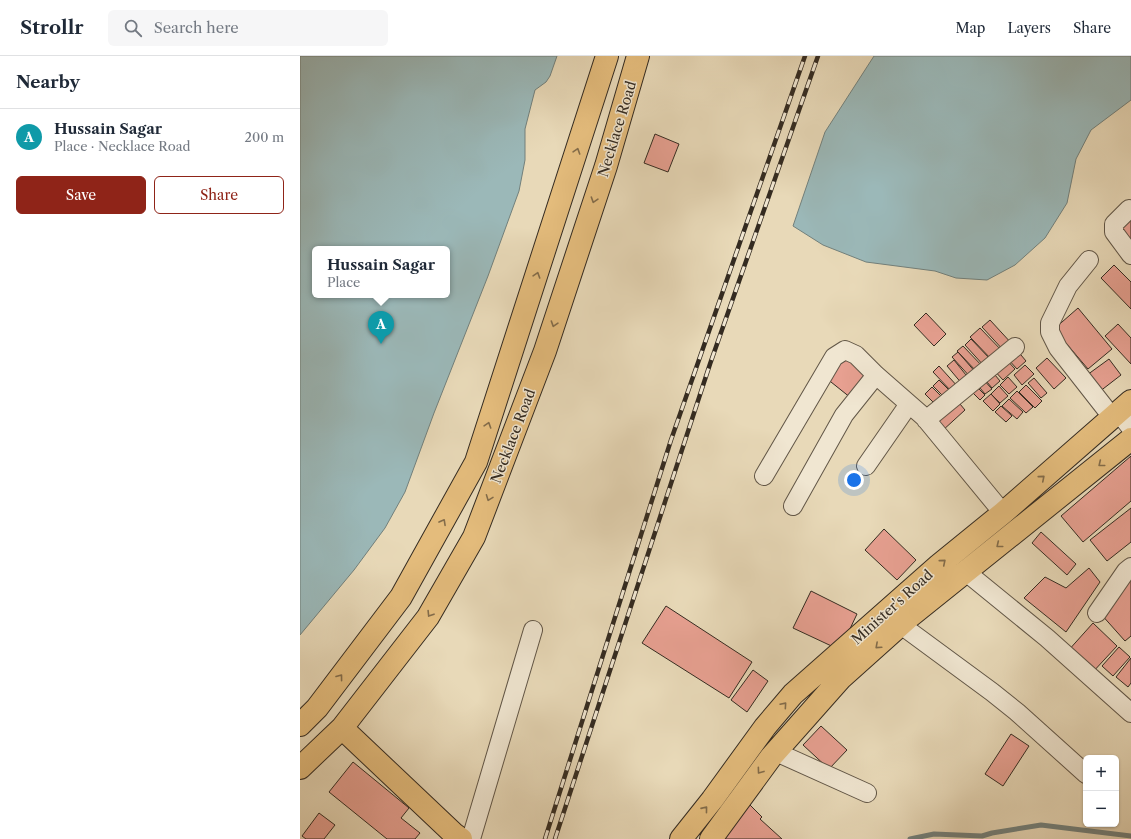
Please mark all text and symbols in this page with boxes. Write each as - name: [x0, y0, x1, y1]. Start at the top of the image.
- search box: [108, 10, 388, 46]
- text: Strollr: [20, 16, 84, 39]
- icon: search: [122, 17, 144, 39]
- text: Search here: [154, 18, 239, 37]
- text: Map: [955, 19, 985, 37]
- text: Layers: [1007, 19, 1051, 37]
- text: Share: [1073, 19, 1111, 37]
- text: Nearby: [16, 72, 80, 92]
- street label: Necklace Road: [594, 78, 640, 179]
- text: Hussain Sagar: [54, 119, 162, 138]
- text: A: [24, 129, 34, 145]
- text: 200 m: [244, 129, 284, 145]
- text: Place · Necklace Road: [54, 138, 190, 154]
- one-way arrow: [572, 148, 580, 155]
- button: Save: [16, 176, 146, 214]
- button: Share: [154, 176, 284, 214]
- one-way arrow: [591, 197, 599, 204]
- popup: [312, 246, 450, 298]
- text: Hussain Sagar: [327, 255, 435, 274]
- one-way arrow: [532, 272, 540, 279]
- text: Place: [327, 274, 360, 290]
- pin: A: [368, 311, 394, 344]
- one-way arrow: [550, 320, 559, 327]
- street label: Necklace Road: [487, 386, 539, 486]
- one-way arrow: [483, 422, 492, 429]
- one-way arrow: [1098, 459, 1105, 466]
- your location: [844, 470, 864, 490]
- one-way arrow: [1038, 476, 1045, 483]
- one-way arrow: [486, 495, 494, 502]
- one-way arrow: [438, 519, 445, 526]
- one-way arrow: [997, 540, 1004, 547]
- one-way arrow: [938, 560, 945, 567]
- street label: Minister's Road: [848, 565, 937, 648]
- one-way arrow: [427, 610, 435, 617]
- one-way arrow: [875, 641, 882, 648]
- one-way arrow: [336, 674, 343, 681]
- one-way arrow: [779, 702, 786, 710]
- map controls: [1083, 755, 1119, 827]
- button: +: [1083, 755, 1119, 791]
- one-way arrow: [758, 767, 765, 774]
- button: −: [1083, 791, 1119, 827]
- one-way arrow: [701, 806, 708, 813]

